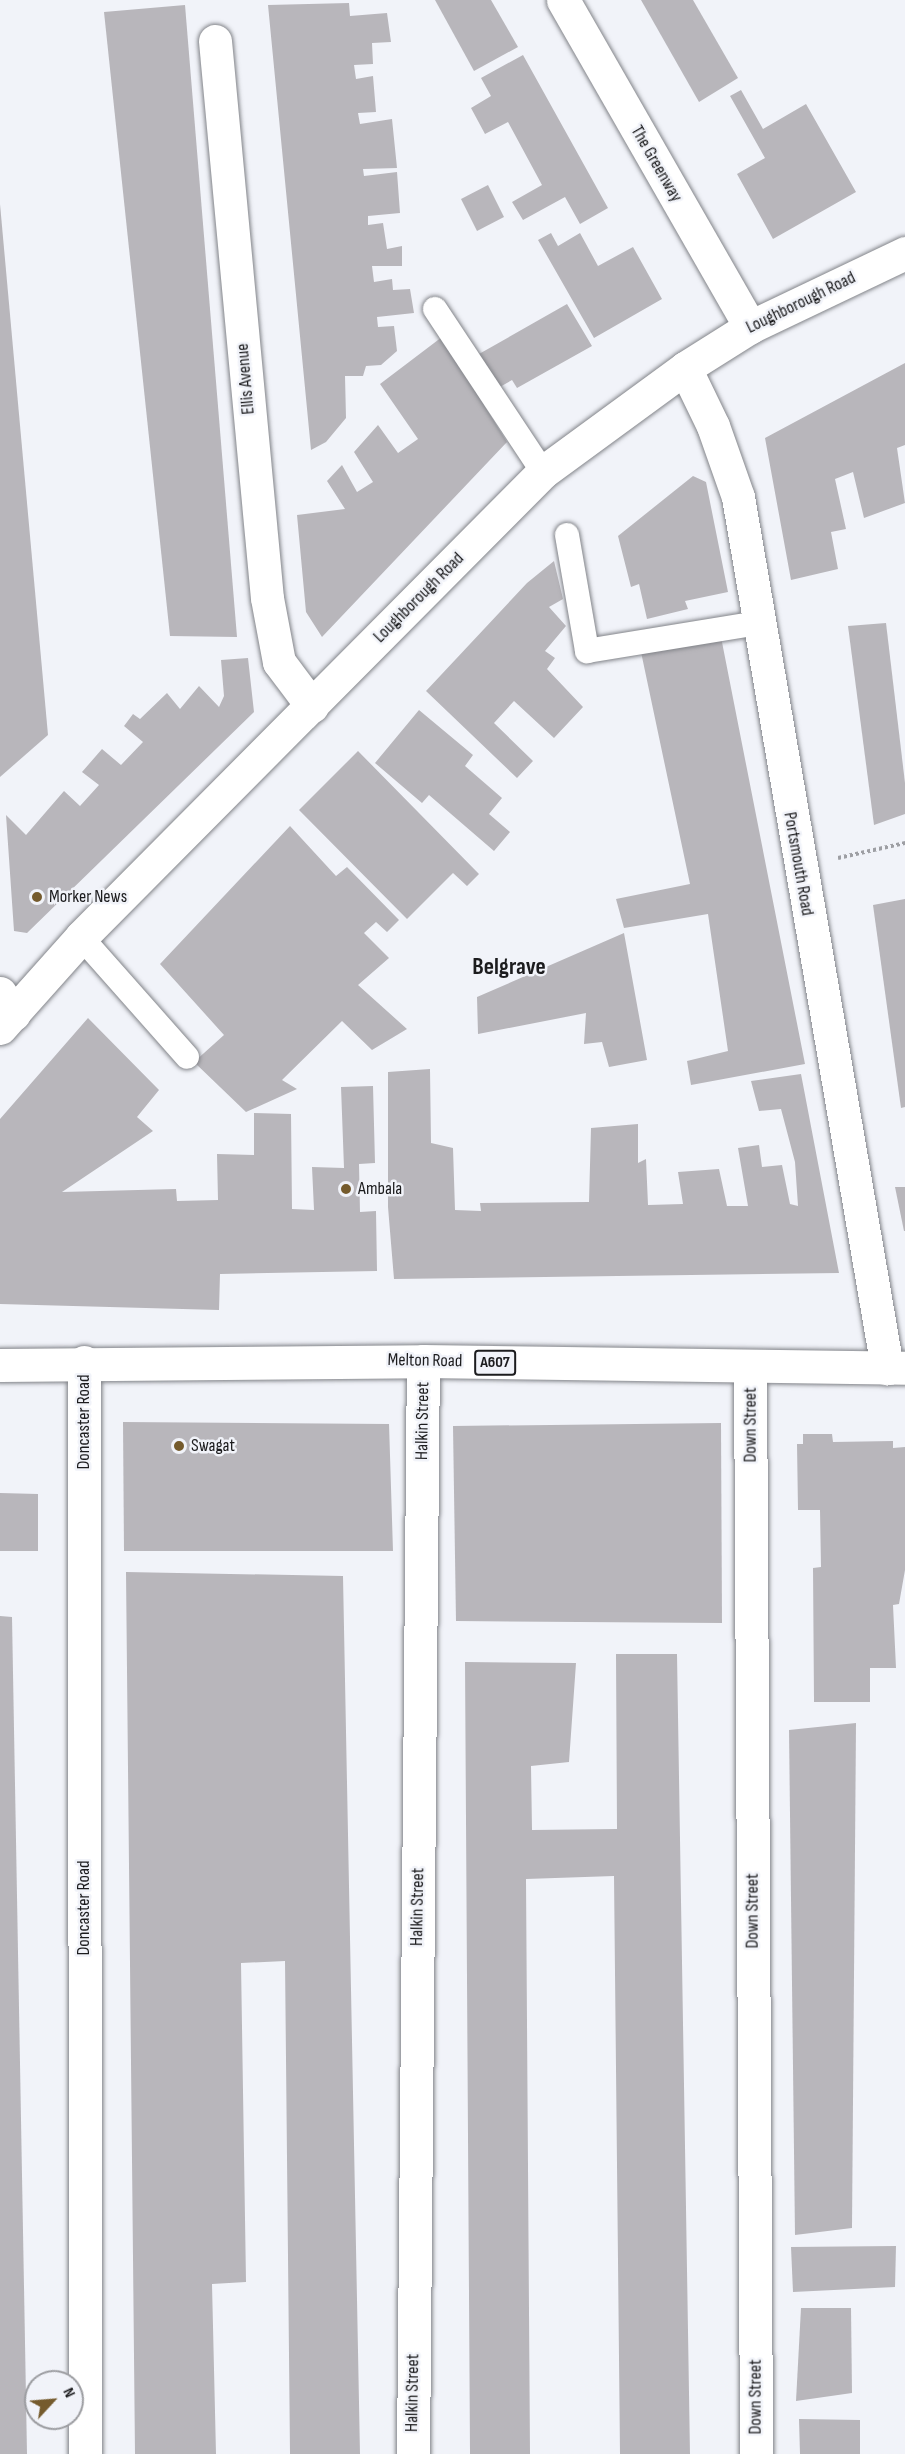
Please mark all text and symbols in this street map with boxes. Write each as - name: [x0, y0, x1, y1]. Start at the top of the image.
- street label: The Greenway: [625, 122, 687, 206]
- street label: Loughborough Road: [743, 267, 859, 339]
- street label: Ellis Avenue: [232, 343, 260, 415]
- street label: Loughborough Road: [369, 548, 469, 648]
- street label: Portsmouth Road: [778, 810, 818, 918]
- place label: Morker News: [49, 886, 127, 908]
- marker: Morker News: [30, 890, 44, 904]
- district label: Belgrave: [472, 953, 546, 981]
- place label: Ambala: [358, 1178, 402, 1200]
- marker: Ambala: [339, 1182, 353, 1196]
- street label: Melton Road: [387, 1350, 463, 1372]
- road number: A607: [474, 1350, 516, 1376]
- street label: Doncaster Road: [73, 1375, 95, 1469]
- street label: Halkin Street: [412, 1382, 434, 1460]
- street label: Down Street: [740, 1388, 762, 1462]
- place label: Swagat: [191, 1435, 235, 1457]
- marker: Swagat: [172, 1439, 186, 1453]
- street label: Doncaster Road: [73, 1861, 95, 1955]
- street label: Halkin Street: [407, 1868, 429, 1946]
- street label: Down Street: [742, 1874, 764, 1948]
- street label: Halkin Street: [402, 2354, 424, 2432]
- street label: Down Street: [745, 2360, 767, 2434]
- north arrow: [24, 2370, 84, 2430]
- text: N: [58, 2385, 79, 2401]

